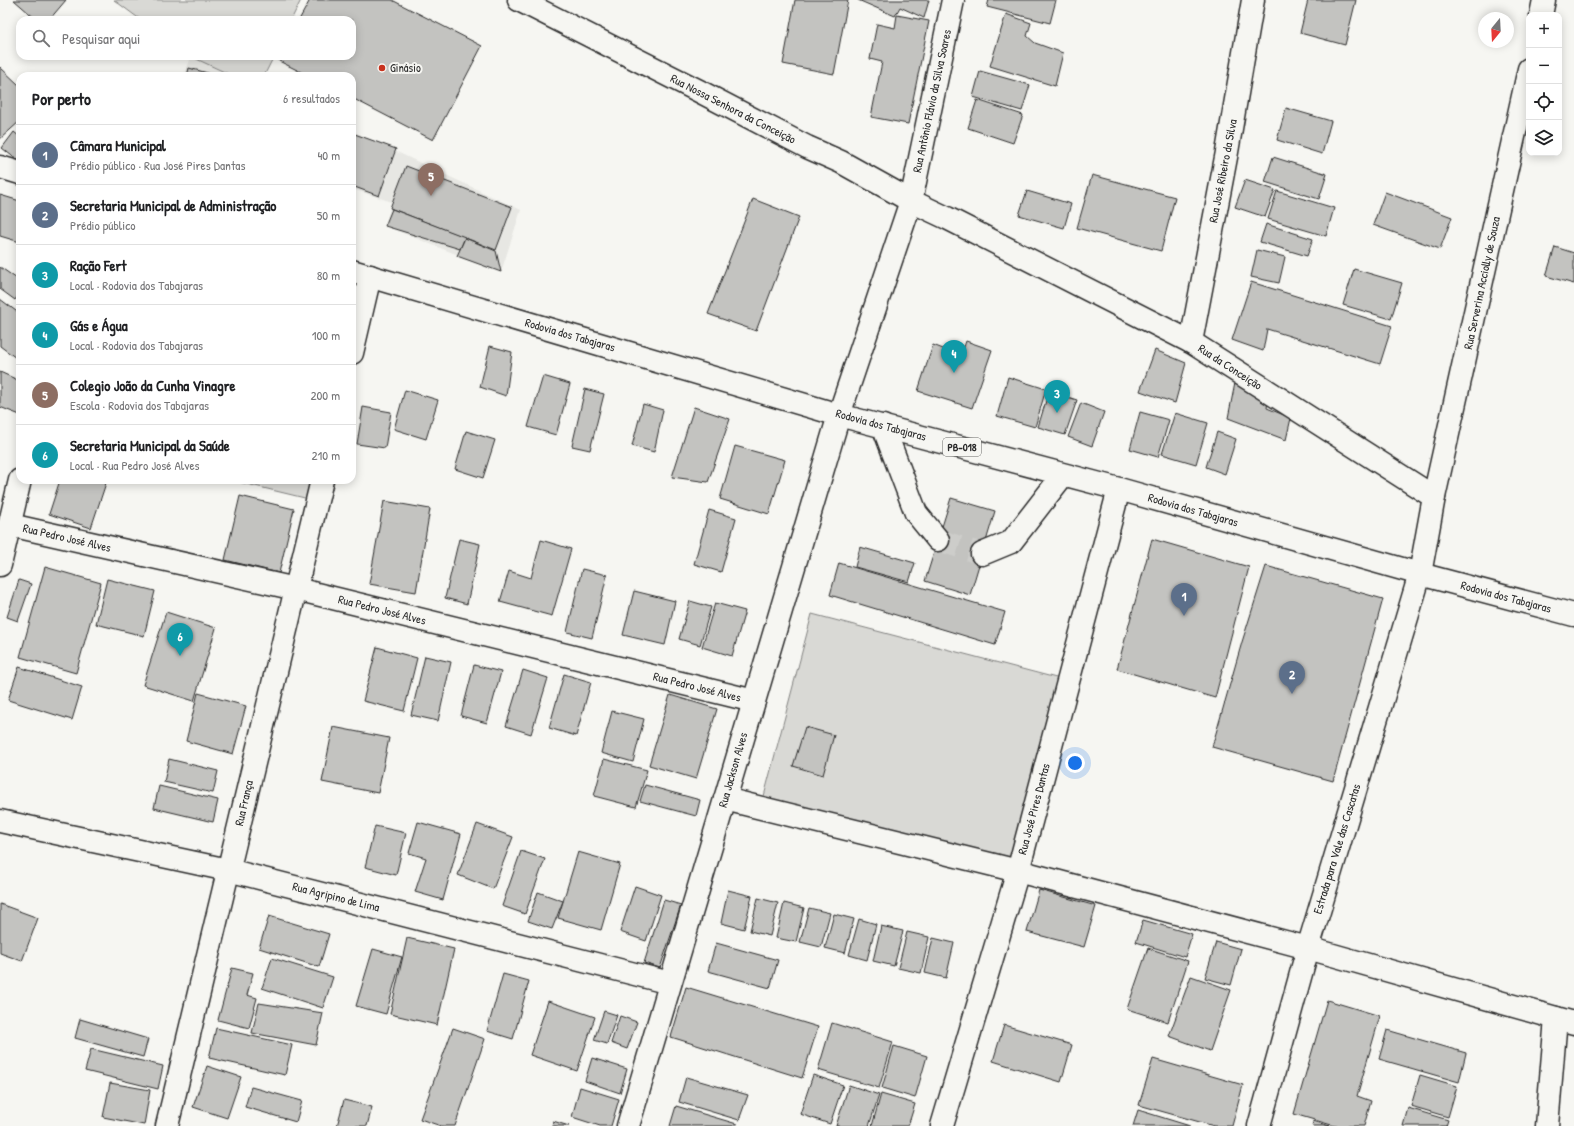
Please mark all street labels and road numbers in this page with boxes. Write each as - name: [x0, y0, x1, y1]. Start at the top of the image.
- street label: Rua Antônio Flávio da Silva Soares: [908, 27, 955, 174]
- street label: Rua Nossa Senhora da Conceição: [668, 70, 799, 148]
- street label: Rua José Ribeiro da Silva: [1204, 117, 1241, 224]
- street label: Rua Serverina Acciolly de Souza: [1459, 215, 1504, 351]
- street label: Rodovia dos Tabajaras: [523, 314, 618, 356]
- street label: Rua da Conceição: [1195, 340, 1266, 394]
- street label: Rodovia dos Tabajaras: [834, 404, 929, 445]
- road number: PB-018: [943, 438, 981, 456]
- street label: Rodovia dos Tabajaras: [1146, 489, 1241, 531]
- street label: Rua Pedro José Alves: [21, 519, 113, 556]
- street label: Rodovia dos Tabajaras: [1459, 576, 1554, 617]
- street label: Rua Pedro José Alves: [336, 590, 428, 629]
- street label: Rua Pedro José Alves: [651, 667, 743, 706]
- street label: Rua Jackson Alves: [714, 730, 751, 809]
- street label: Rua José Pires Dantas: [1013, 761, 1054, 856]
- street label: Rua França: [230, 778, 257, 827]
- street label: Estrada para Vale das Cascatas: [1309, 781, 1365, 916]
- street label: Rua Agripino de Lima: [291, 877, 382, 916]

